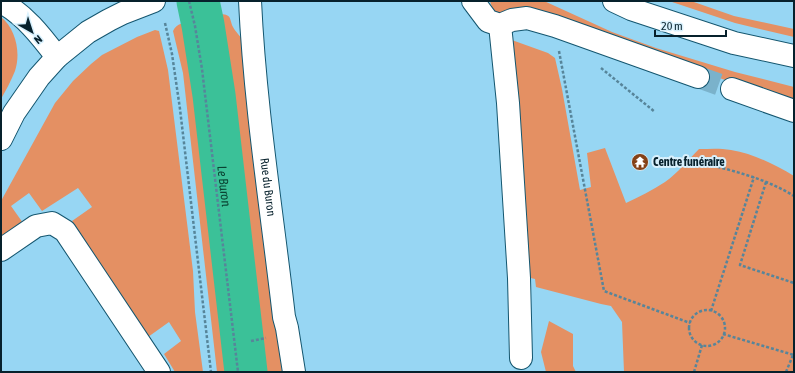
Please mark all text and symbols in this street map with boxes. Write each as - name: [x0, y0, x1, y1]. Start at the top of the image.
- north arrow: [12, 12, 52, 52]
- scale bar: [655, 12, 726, 38]
- text: 20 m: [661, 19, 683, 33]
- text: N: [32, 33, 45, 46]
- temple icon: Centre funéraire: [630, 152, 650, 172]
- place label: Centre funéraire: [653, 155, 725, 169]
- street label: Rue du Buron: [257, 157, 278, 217]
- water label: Le Buron: [215, 165, 234, 208]

